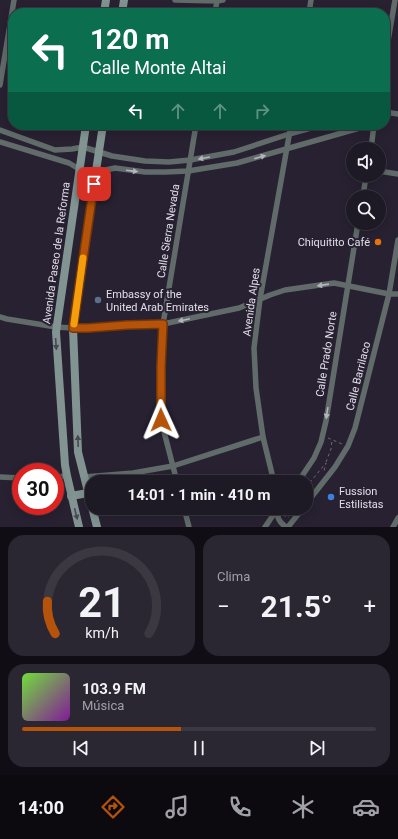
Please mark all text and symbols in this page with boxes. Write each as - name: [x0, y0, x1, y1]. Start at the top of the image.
- text: 120 m: [90, 23, 169, 56]
- icon: left: [24, 24, 76, 76]
- text: Calle Monte Altai: [90, 57, 226, 78]
- icon: left: [125, 100, 147, 122]
- icon: ahead: [167, 100, 189, 122]
- icon: ahead: [209, 100, 231, 122]
- icon: right: [251, 100, 273, 122]
- map controls: [346, 142, 386, 230]
- button: sound: [346, 142, 386, 182]
- one-way arrow: [254, 153, 266, 159]
- one-way arrow: [198, 155, 210, 161]
- pin: [77, 167, 111, 201]
- one-way arrow: [125, 167, 138, 174]
- icon: arrive: [83, 173, 105, 195]
- street label: Avenida Paseo de la Reforma: [40, 181, 73, 325]
- street label: Calle Sierra Nevada: [155, 183, 182, 279]
- button: search: [346, 190, 386, 230]
- place label: Chiquitito Café: [298, 236, 370, 249]
- marker: Chiquitito Café: [373, 237, 383, 247]
- street label: Avenida Alpes: [240, 267, 263, 337]
- one-way arrow: [317, 282, 329, 288]
- place label: Embassy of the United Arab Emirates: [106, 288, 209, 314]
- marker: Embassy of the United Arab Emirates: [93, 295, 103, 305]
- street label: Calle Prado Norte: [313, 310, 340, 398]
- one-way arrow: [178, 318, 190, 324]
- one-way arrow: [53, 338, 60, 350]
- street label: Calle Barrilaco: [344, 340, 373, 412]
- position arrow: [140, 399, 182, 441]
- one-way arrow: [324, 407, 330, 420]
- one-way arrow: [75, 434, 81, 447]
- speed limit sign: 30: [12, 463, 64, 515]
- place label: Fussion Estilistas: [339, 485, 384, 511]
- text: 14:01 · 1 min · 410 m: [128, 486, 270, 504]
- marker: Fussion Estilistas: [326, 492, 336, 502]
- one-way arrow: [73, 508, 79, 520]
- text: Clima: [217, 569, 250, 584]
- text: 21: [78, 577, 125, 626]
- text: 21.5°: [261, 589, 333, 624]
- text: −: [217, 594, 230, 619]
- text: +: [364, 594, 376, 619]
- text: km/h: [85, 624, 118, 640]
- text: 103.9 FM: [82, 680, 146, 698]
- text: Música: [82, 698, 124, 713]
- icon: previous: [70, 737, 92, 759]
- icon: pause: [188, 737, 210, 759]
- icon: next: [306, 737, 328, 759]
- icon: directions: [99, 793, 127, 821]
- icon: music: [163, 793, 191, 821]
- icon: phone: [226, 793, 254, 821]
- icon: climate: [289, 793, 317, 821]
- icon: car: [352, 793, 380, 821]
- text: 14:00: [18, 797, 64, 818]

